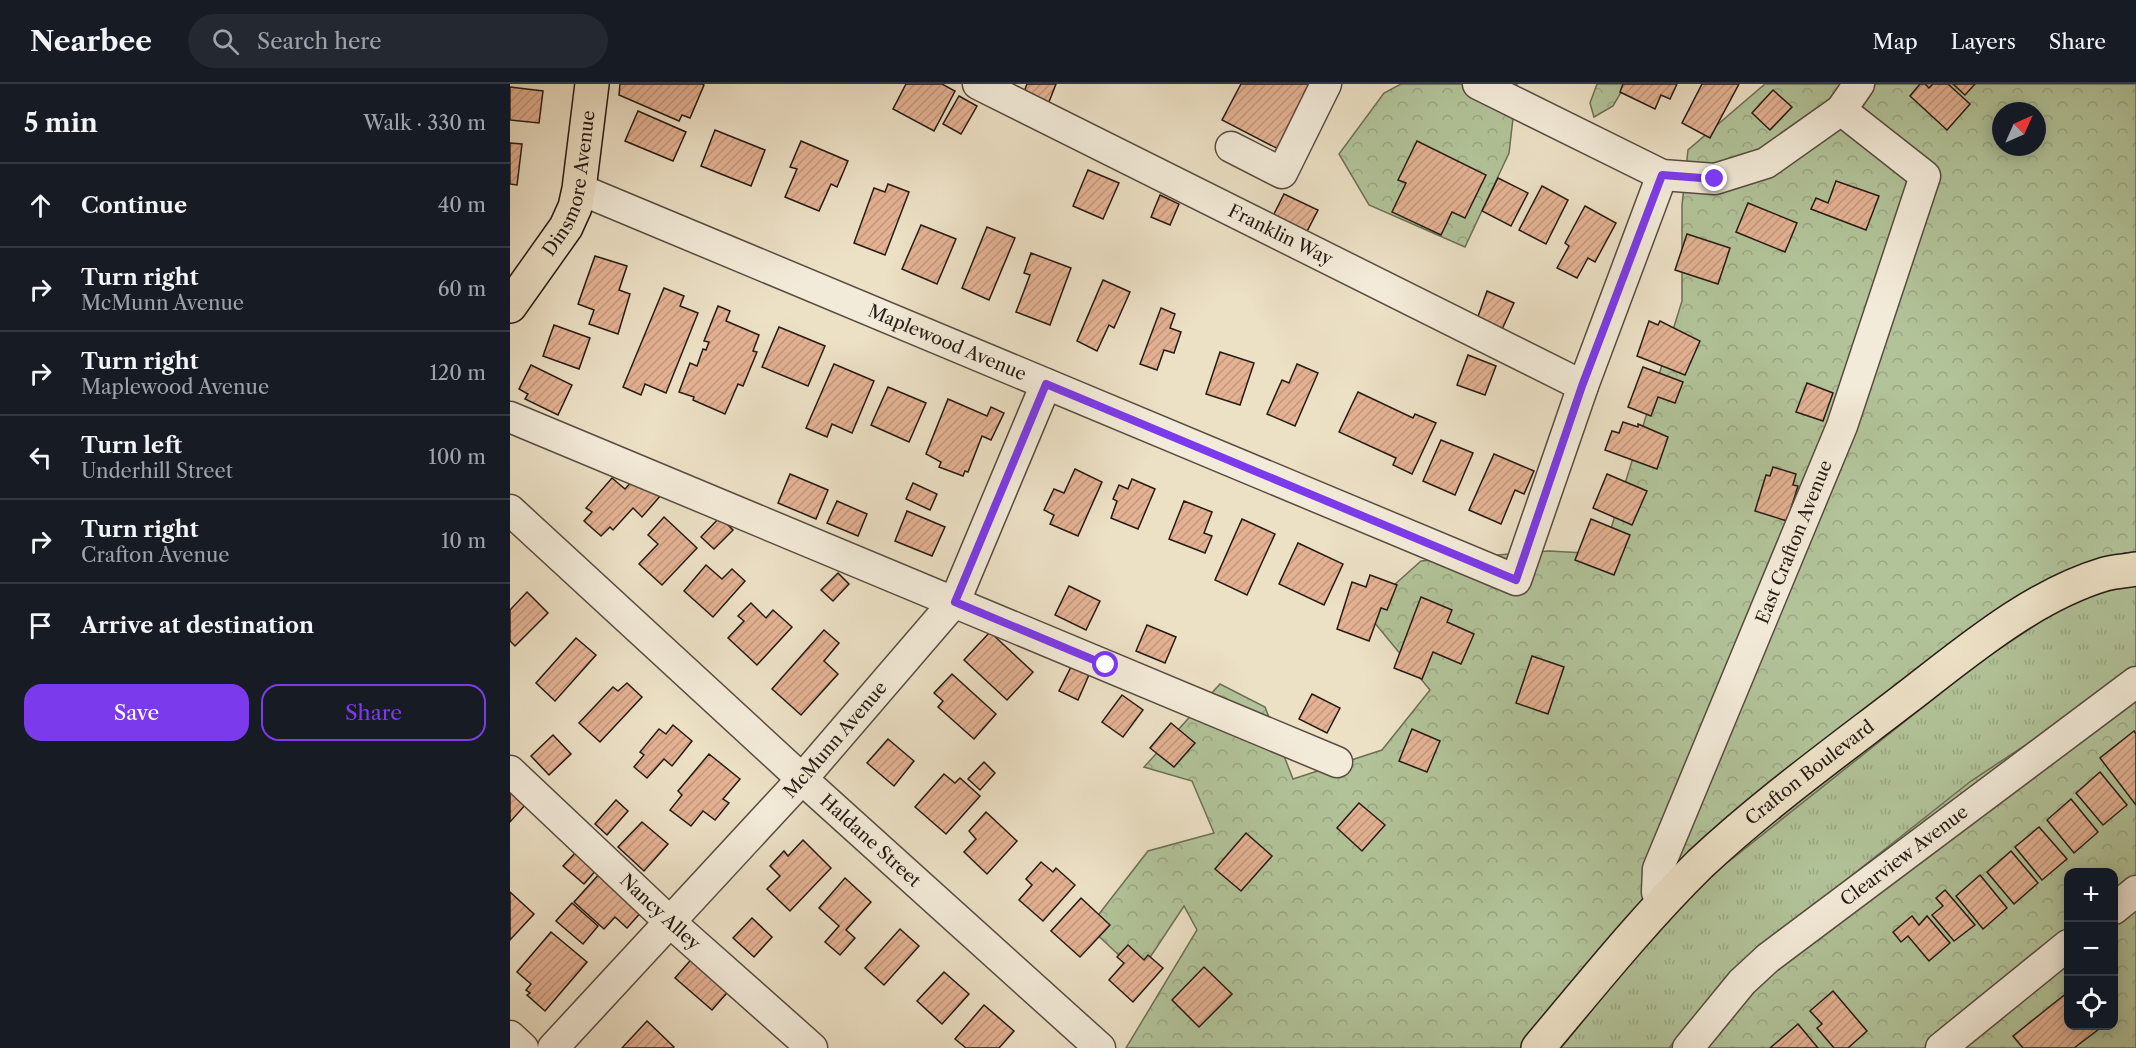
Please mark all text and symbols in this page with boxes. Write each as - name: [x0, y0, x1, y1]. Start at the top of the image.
- search box: [188, 14, 608, 68]
- text: Nearbee: [30, 24, 152, 58]
- icon: search: [209, 25, 242, 58]
- text: Search here: [257, 28, 382, 55]
- text: Map: [1873, 29, 1918, 54]
- text: Layers: [1951, 29, 2016, 54]
- text: Share: [2049, 29, 2106, 54]
- north arrow: [1992, 102, 2046, 156]
- text: 5 min: [24, 107, 98, 139]
- street label: Dinsmore Avenue: [538, 109, 600, 260]
- text: Walk · 330 m: [363, 111, 486, 135]
- route end: [1701, 165, 1727, 191]
- icon: ahead: [24, 189, 57, 222]
- text: Continue: [81, 192, 187, 219]
- text: 40 m: [438, 193, 486, 217]
- street label: Franklin Way: [1225, 200, 1337, 271]
- text: Turn right: [81, 264, 199, 291]
- icon: right: [24, 273, 57, 306]
- text: 60 m: [438, 277, 486, 301]
- text: McMunn Avenue: [81, 291, 244, 315]
- street label: Maplewood Avenue: [865, 300, 1030, 385]
- text: Turn right: [81, 348, 199, 375]
- icon: right: [24, 357, 57, 390]
- text: 120 m: [429, 361, 486, 385]
- text: Maplewood Avenue: [81, 375, 269, 399]
- text: Turn left: [81, 432, 182, 459]
- icon: left: [24, 441, 57, 474]
- text: 100 m: [428, 445, 486, 469]
- street label: East Crafton Avenue: [1751, 457, 1837, 627]
- text: Underhill Street: [81, 459, 233, 483]
- text: Turn right: [81, 516, 199, 543]
- icon: right: [24, 525, 57, 558]
- text: 10 m: [441, 529, 486, 553]
- text: Crafton Avenue: [81, 543, 230, 567]
- icon: arrive: [24, 609, 57, 642]
- text: Arrive at destination: [81, 612, 314, 639]
- route start: [1092, 651, 1118, 677]
- street label: McMunn Avenue: [779, 677, 892, 803]
- button: Save: [24, 684, 249, 741]
- button: Share: [261, 684, 486, 741]
- street label: Crafton Boulevard: [1741, 715, 1879, 830]
- street label: Haldane Street: [815, 790, 926, 892]
- street label: Clearview Avenue: [1836, 801, 1972, 911]
- map controls: [2064, 868, 2118, 1030]
- button: +: [2064, 868, 2118, 922]
- street label: Nancy Alley: [615, 869, 706, 955]
- button: −: [2064, 922, 2118, 976]
- button: locate: [2064, 976, 2118, 1030]

